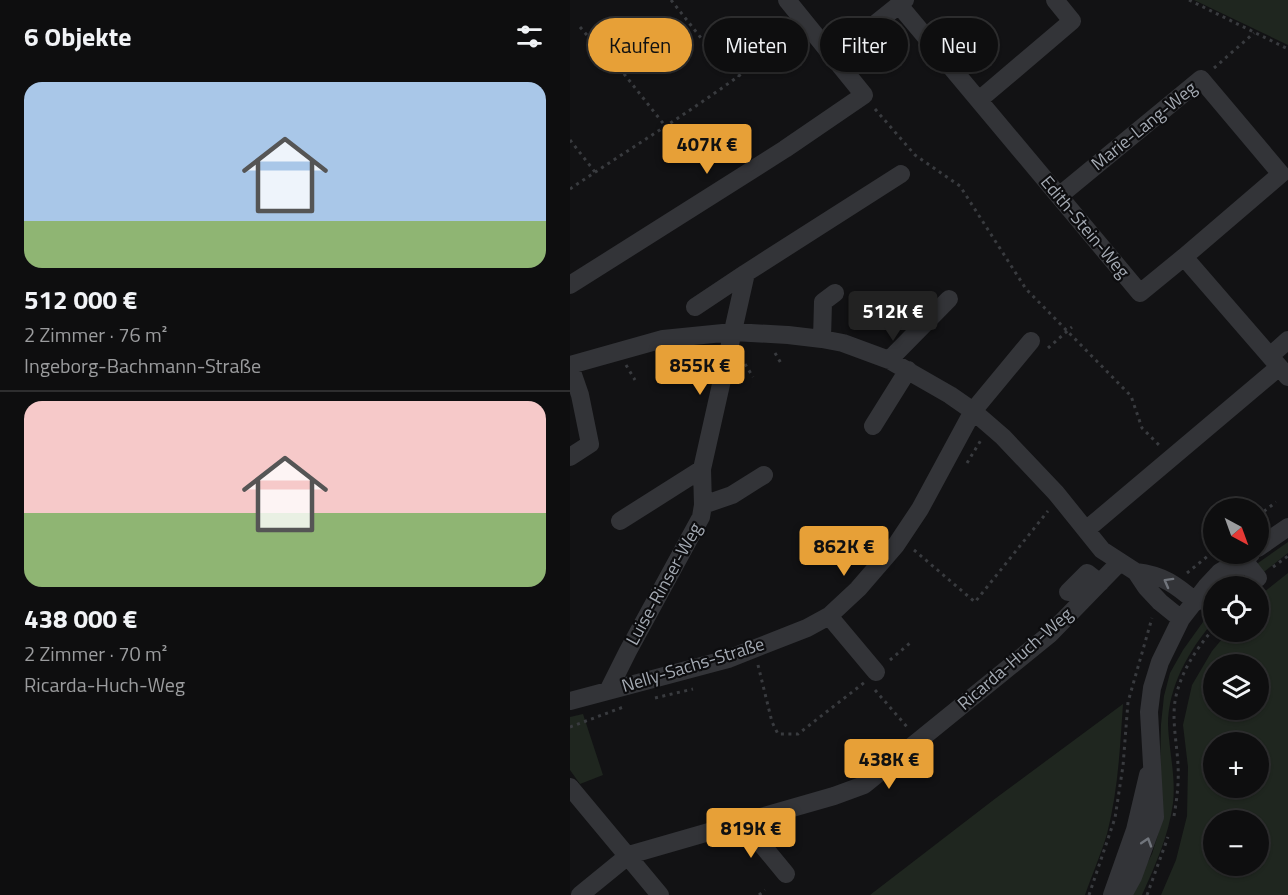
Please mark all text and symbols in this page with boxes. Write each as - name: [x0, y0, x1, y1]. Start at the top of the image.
- text: 6 Objekte: [24, 17, 131, 56]
- chip: Kaufen: [588, 18, 692, 72]
- chip: Mieten: [704, 18, 808, 72]
- chip: Filter: [820, 18, 908, 72]
- chip: Neu: [920, 18, 998, 72]
- icon: filters: [513, 20, 546, 53]
- street label: Marie-Lang-Weg: [1085, 74, 1202, 177]
- icon: home: [231, 121, 339, 229]
- pin: 407K €: [658, 124, 756, 175]
- text: 407K €: [676, 128, 738, 159]
- street label: Edith-Stein-Weg: [1034, 169, 1136, 284]
- text: 512 000 €: [24, 280, 137, 319]
- pin: 512K €: [844, 291, 942, 342]
- text: 512K €: [862, 295, 924, 326]
- text: 2 Zimmer · 76 m²: [24, 319, 167, 350]
- pin: 855K €: [651, 345, 749, 396]
- text: 855K €: [669, 349, 731, 380]
- text: Ingeborg-Bachmann-Straße: [24, 350, 261, 381]
- icon: home: [231, 440, 339, 548]
- north arrow: [1203, 498, 1269, 564]
- map controls: [1203, 498, 1269, 876]
- street label: Luise-Rinser-Weg: [619, 518, 708, 650]
- pin: 862K €: [795, 526, 893, 577]
- text: 862K €: [813, 530, 875, 561]
- button: locate: [1203, 576, 1269, 642]
- one-way arrow: [1164, 578, 1175, 589]
- text: 438 000 €: [24, 599, 137, 638]
- street label: Ricarda-Huch-Weg: [951, 601, 1078, 716]
- street label: Nelly-Sachs-Straße: [618, 630, 767, 699]
- text: 2 Zimmer · 70 m²: [24, 638, 167, 669]
- button: layers: [1203, 654, 1269, 720]
- text: Ricarda-Huch-Weg: [24, 669, 185, 700]
- button: +: [1203, 732, 1269, 798]
- pin: 438K €: [840, 739, 938, 790]
- text: 438K €: [858, 743, 920, 774]
- pin: 819K €: [702, 808, 800, 859]
- button: −: [1203, 810, 1269, 876]
- text: 819K €: [720, 812, 782, 843]
- one-way arrow: [1140, 837, 1152, 848]

